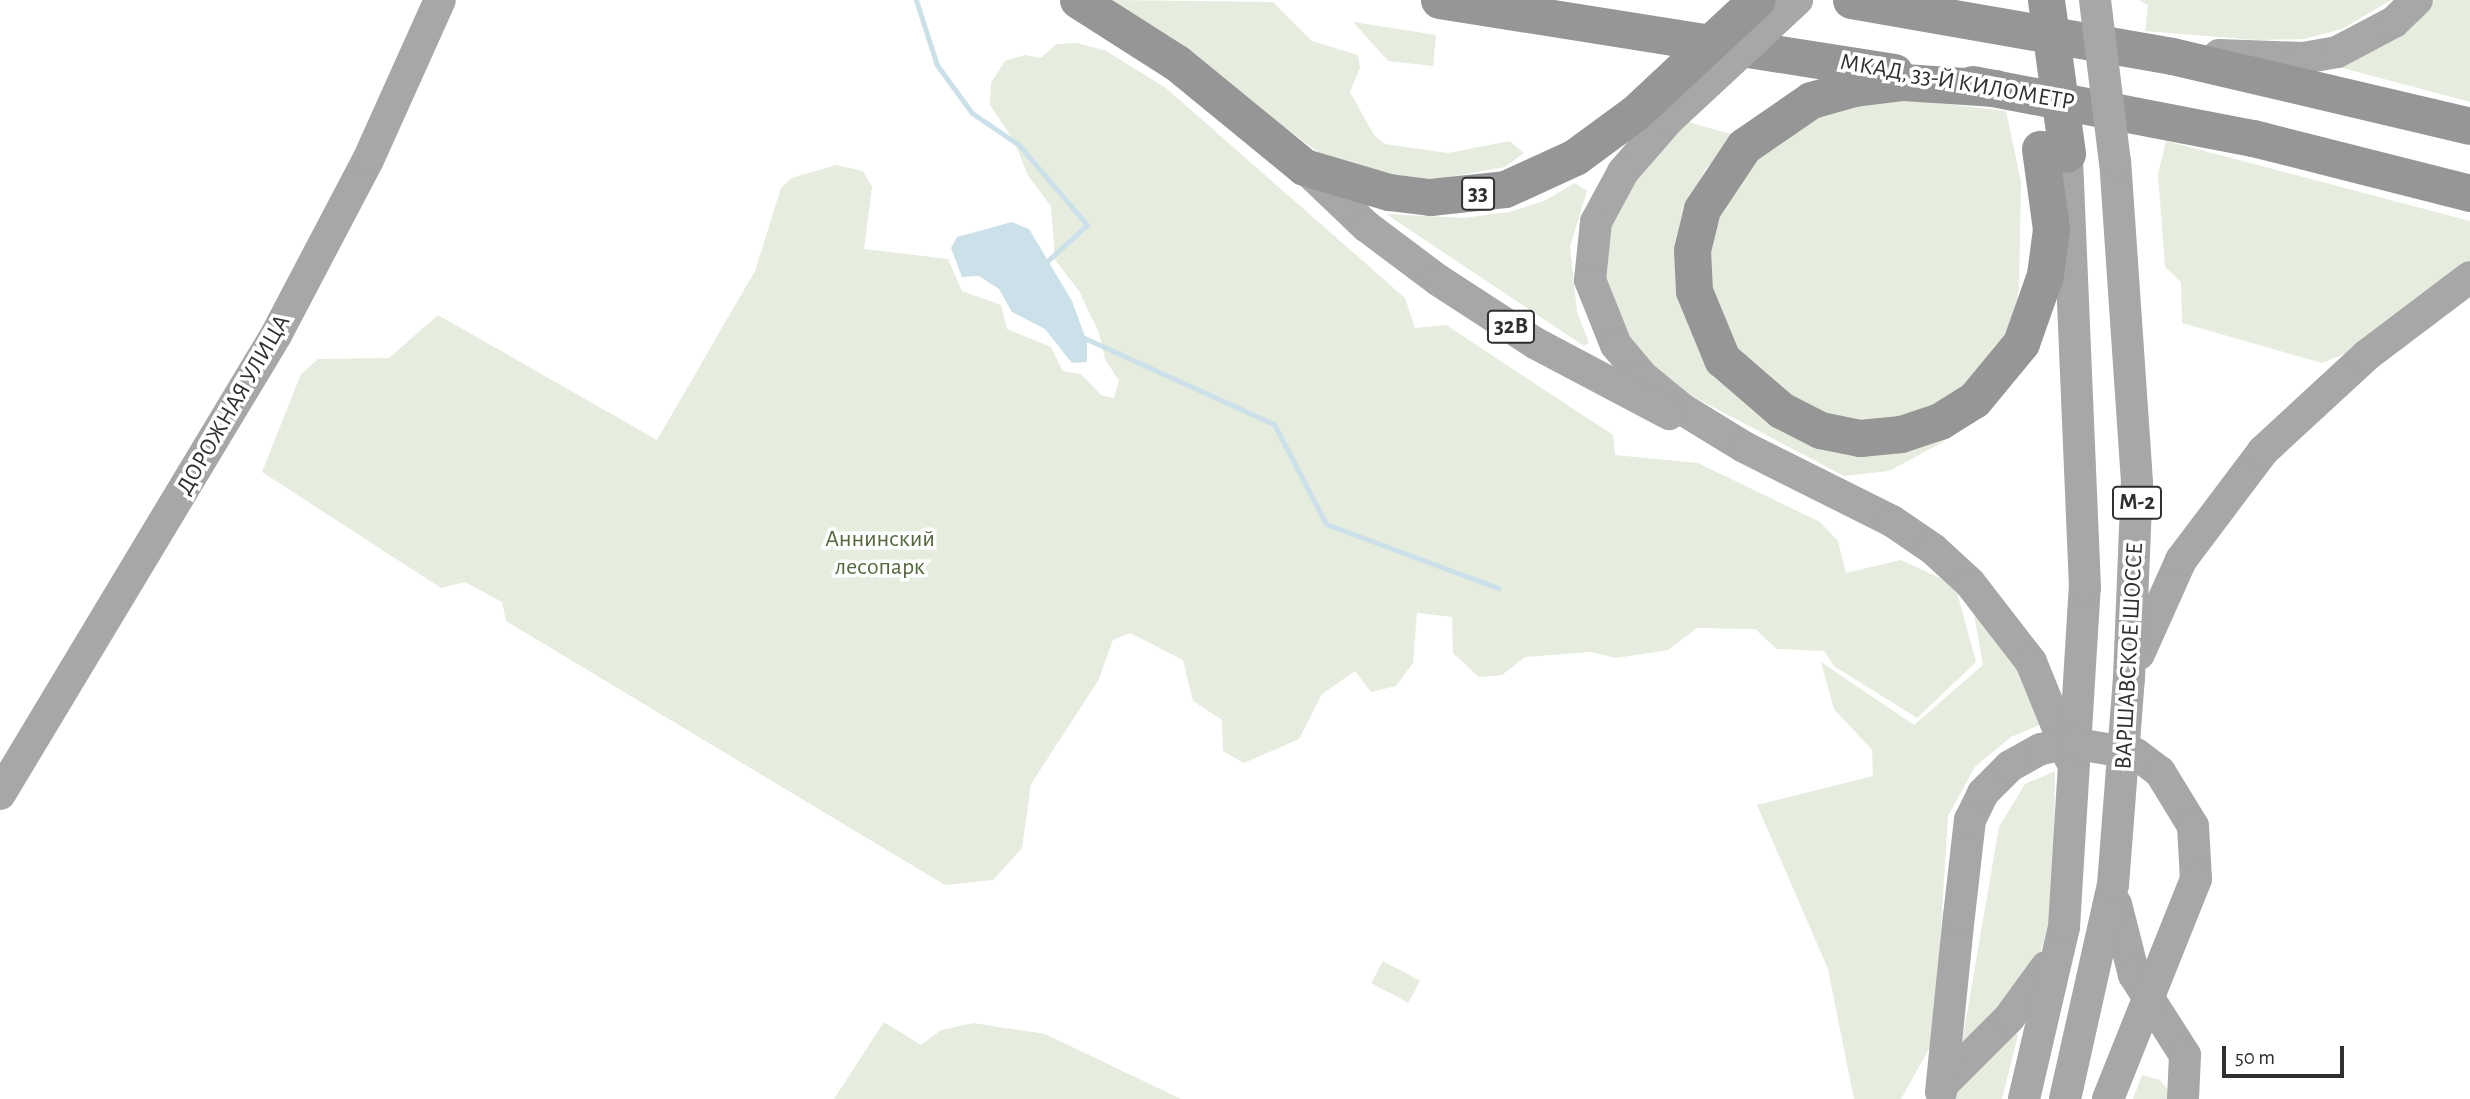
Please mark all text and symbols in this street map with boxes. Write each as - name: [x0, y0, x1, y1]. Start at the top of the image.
- street label: МКАД, 33-Й КИЛОМЕТР: [1837, 48, 2077, 118]
- road number: 33: [1460, 174, 1496, 214]
- road number: 32B: [1486, 308, 1536, 346]
- street label: ДОРОЖНАЯ УЛИЦА: [171, 310, 297, 500]
- road number: М-2: [2111, 484, 2163, 523]
- park label: Аннинский лесопарк: [825, 526, 935, 582]
- street label: ВАРШАВСКОЕ ШОССЕ: [2110, 541, 2150, 771]
- scale bar: [2225, 1032, 2348, 1076]
- text: 50 m: [2235, 1047, 2275, 1068]

